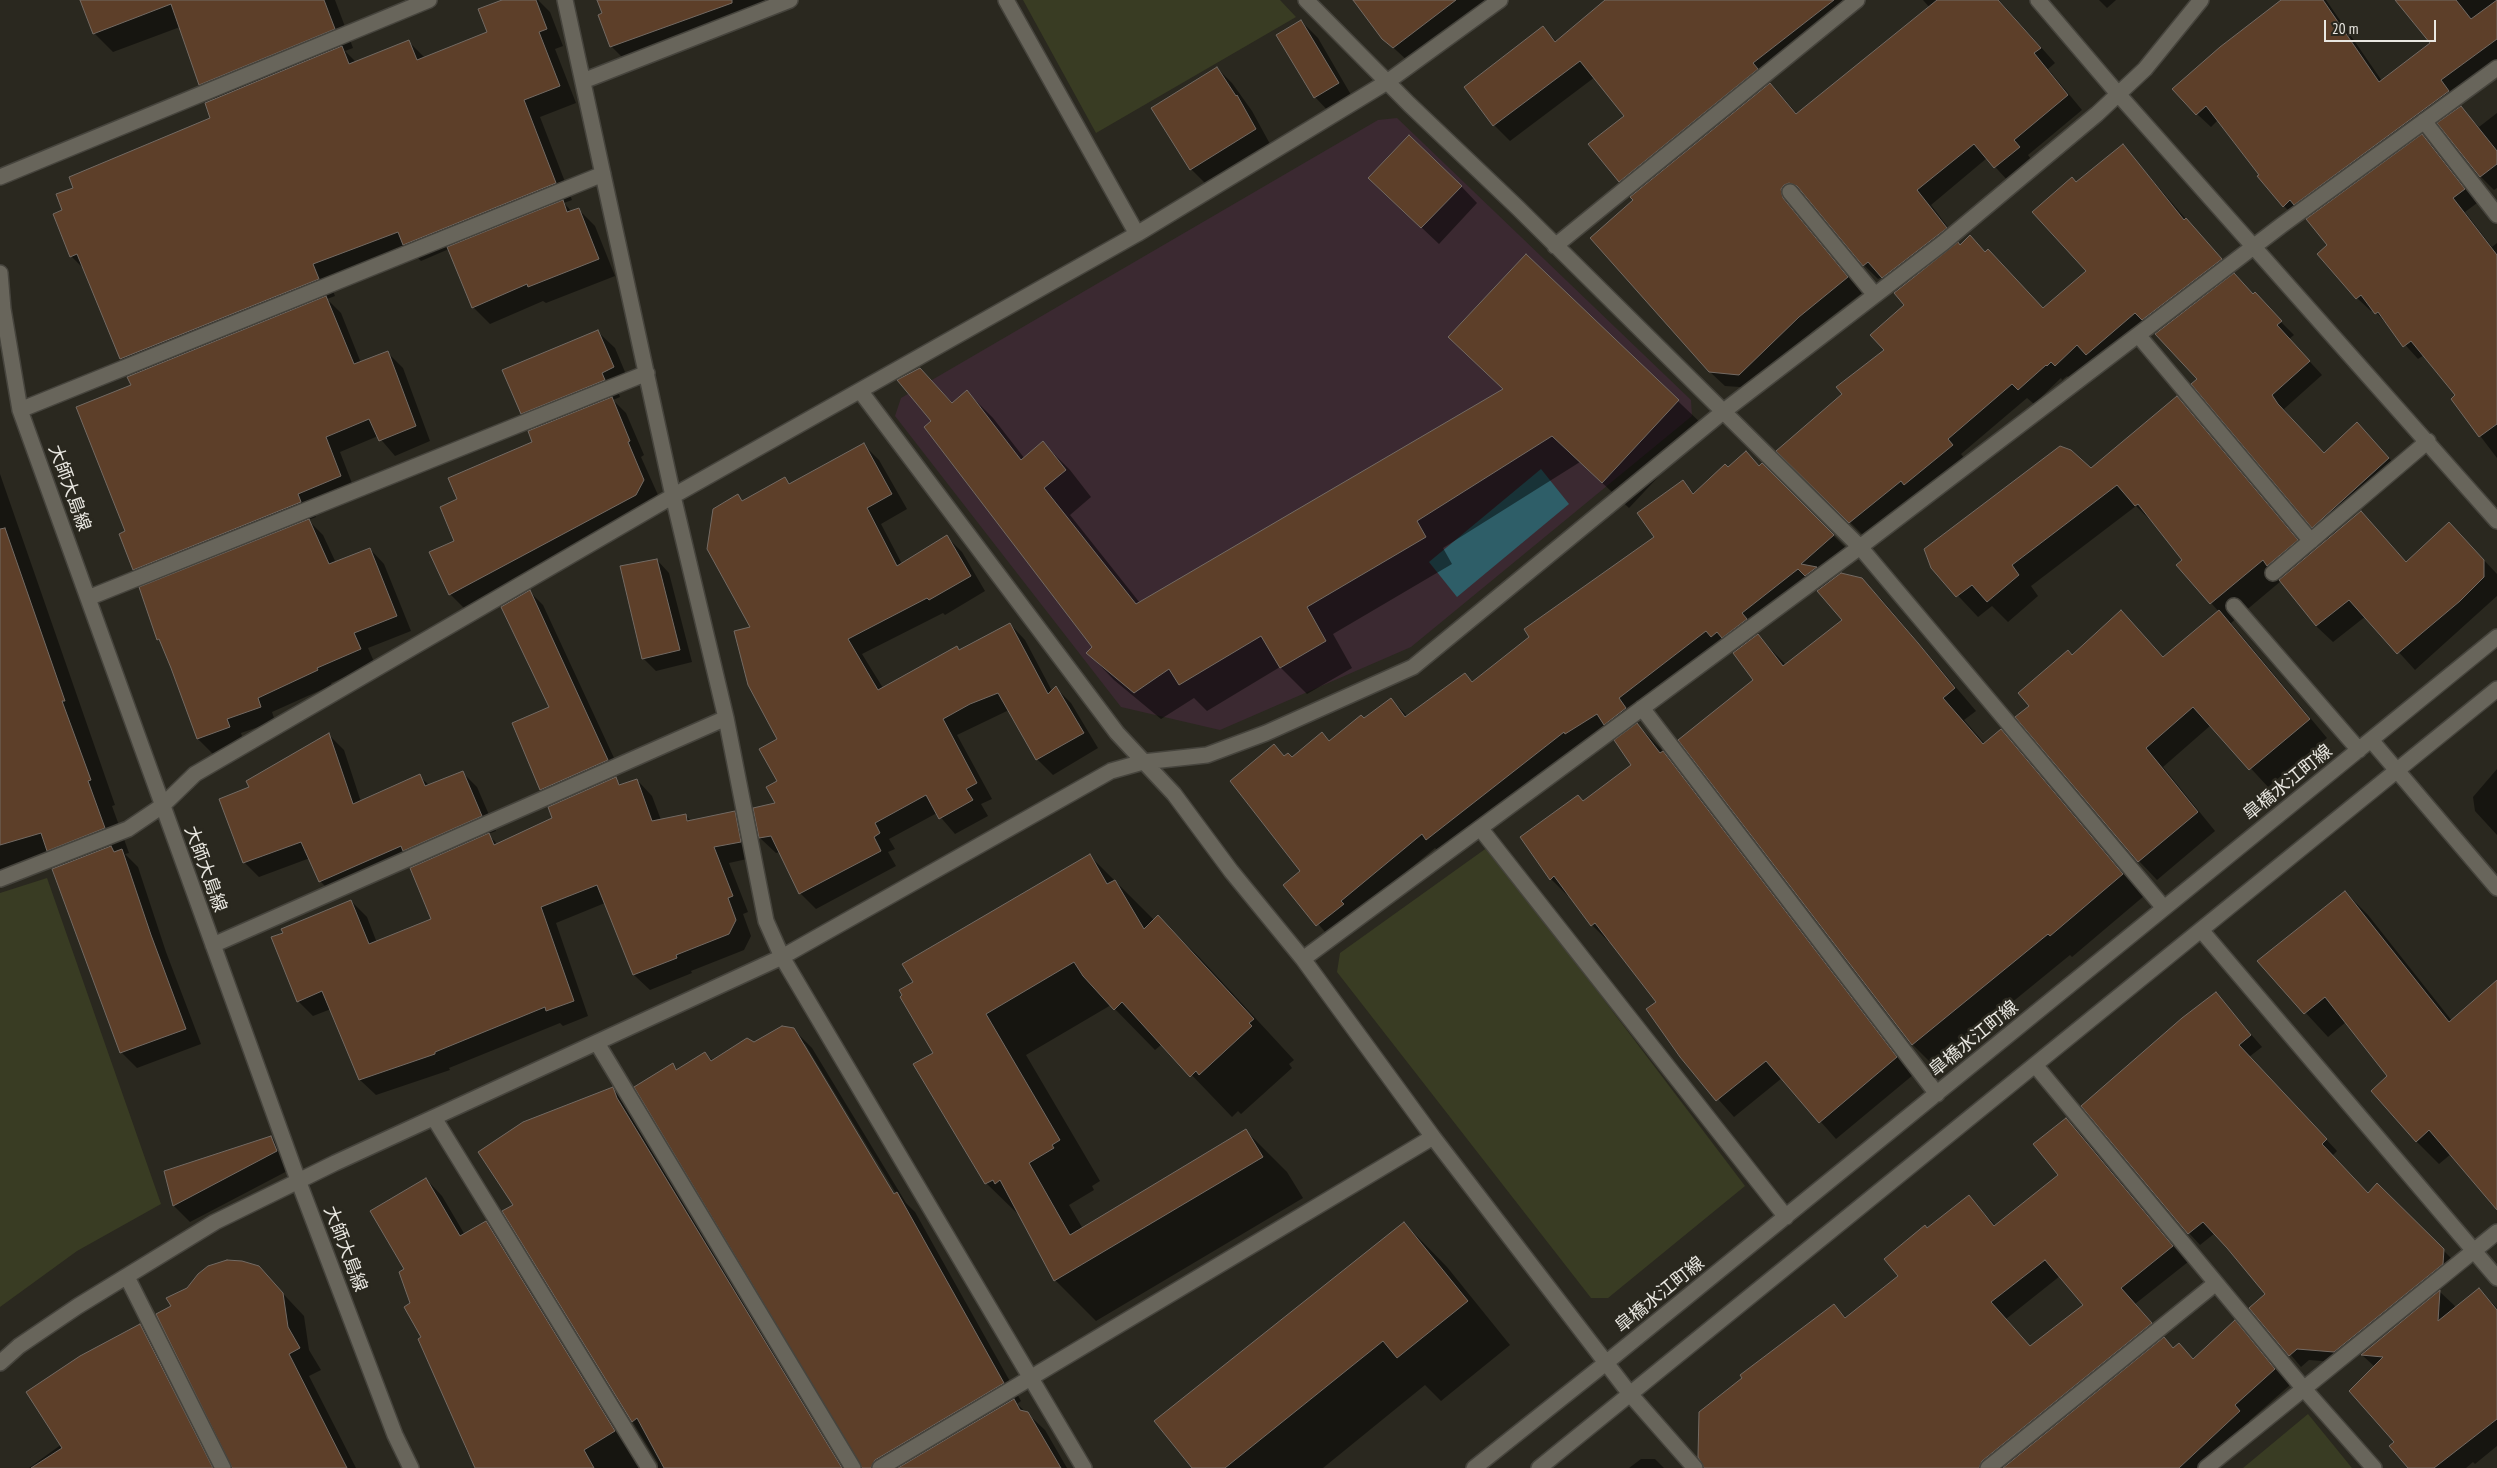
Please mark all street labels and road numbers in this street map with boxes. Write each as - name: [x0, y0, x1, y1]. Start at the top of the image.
- street label: 大師大島線: [43, 442, 95, 534]
- street label: 皐橋水江町線: [2239, 741, 2337, 825]
- street label: 大師大島線: [179, 823, 231, 915]
- street label: 皐橋水江町線: [1925, 997, 2023, 1081]
- street label: 大師大島線: [319, 1203, 371, 1295]
- street label: 皐橋水江町線: [1611, 1253, 1709, 1337]

